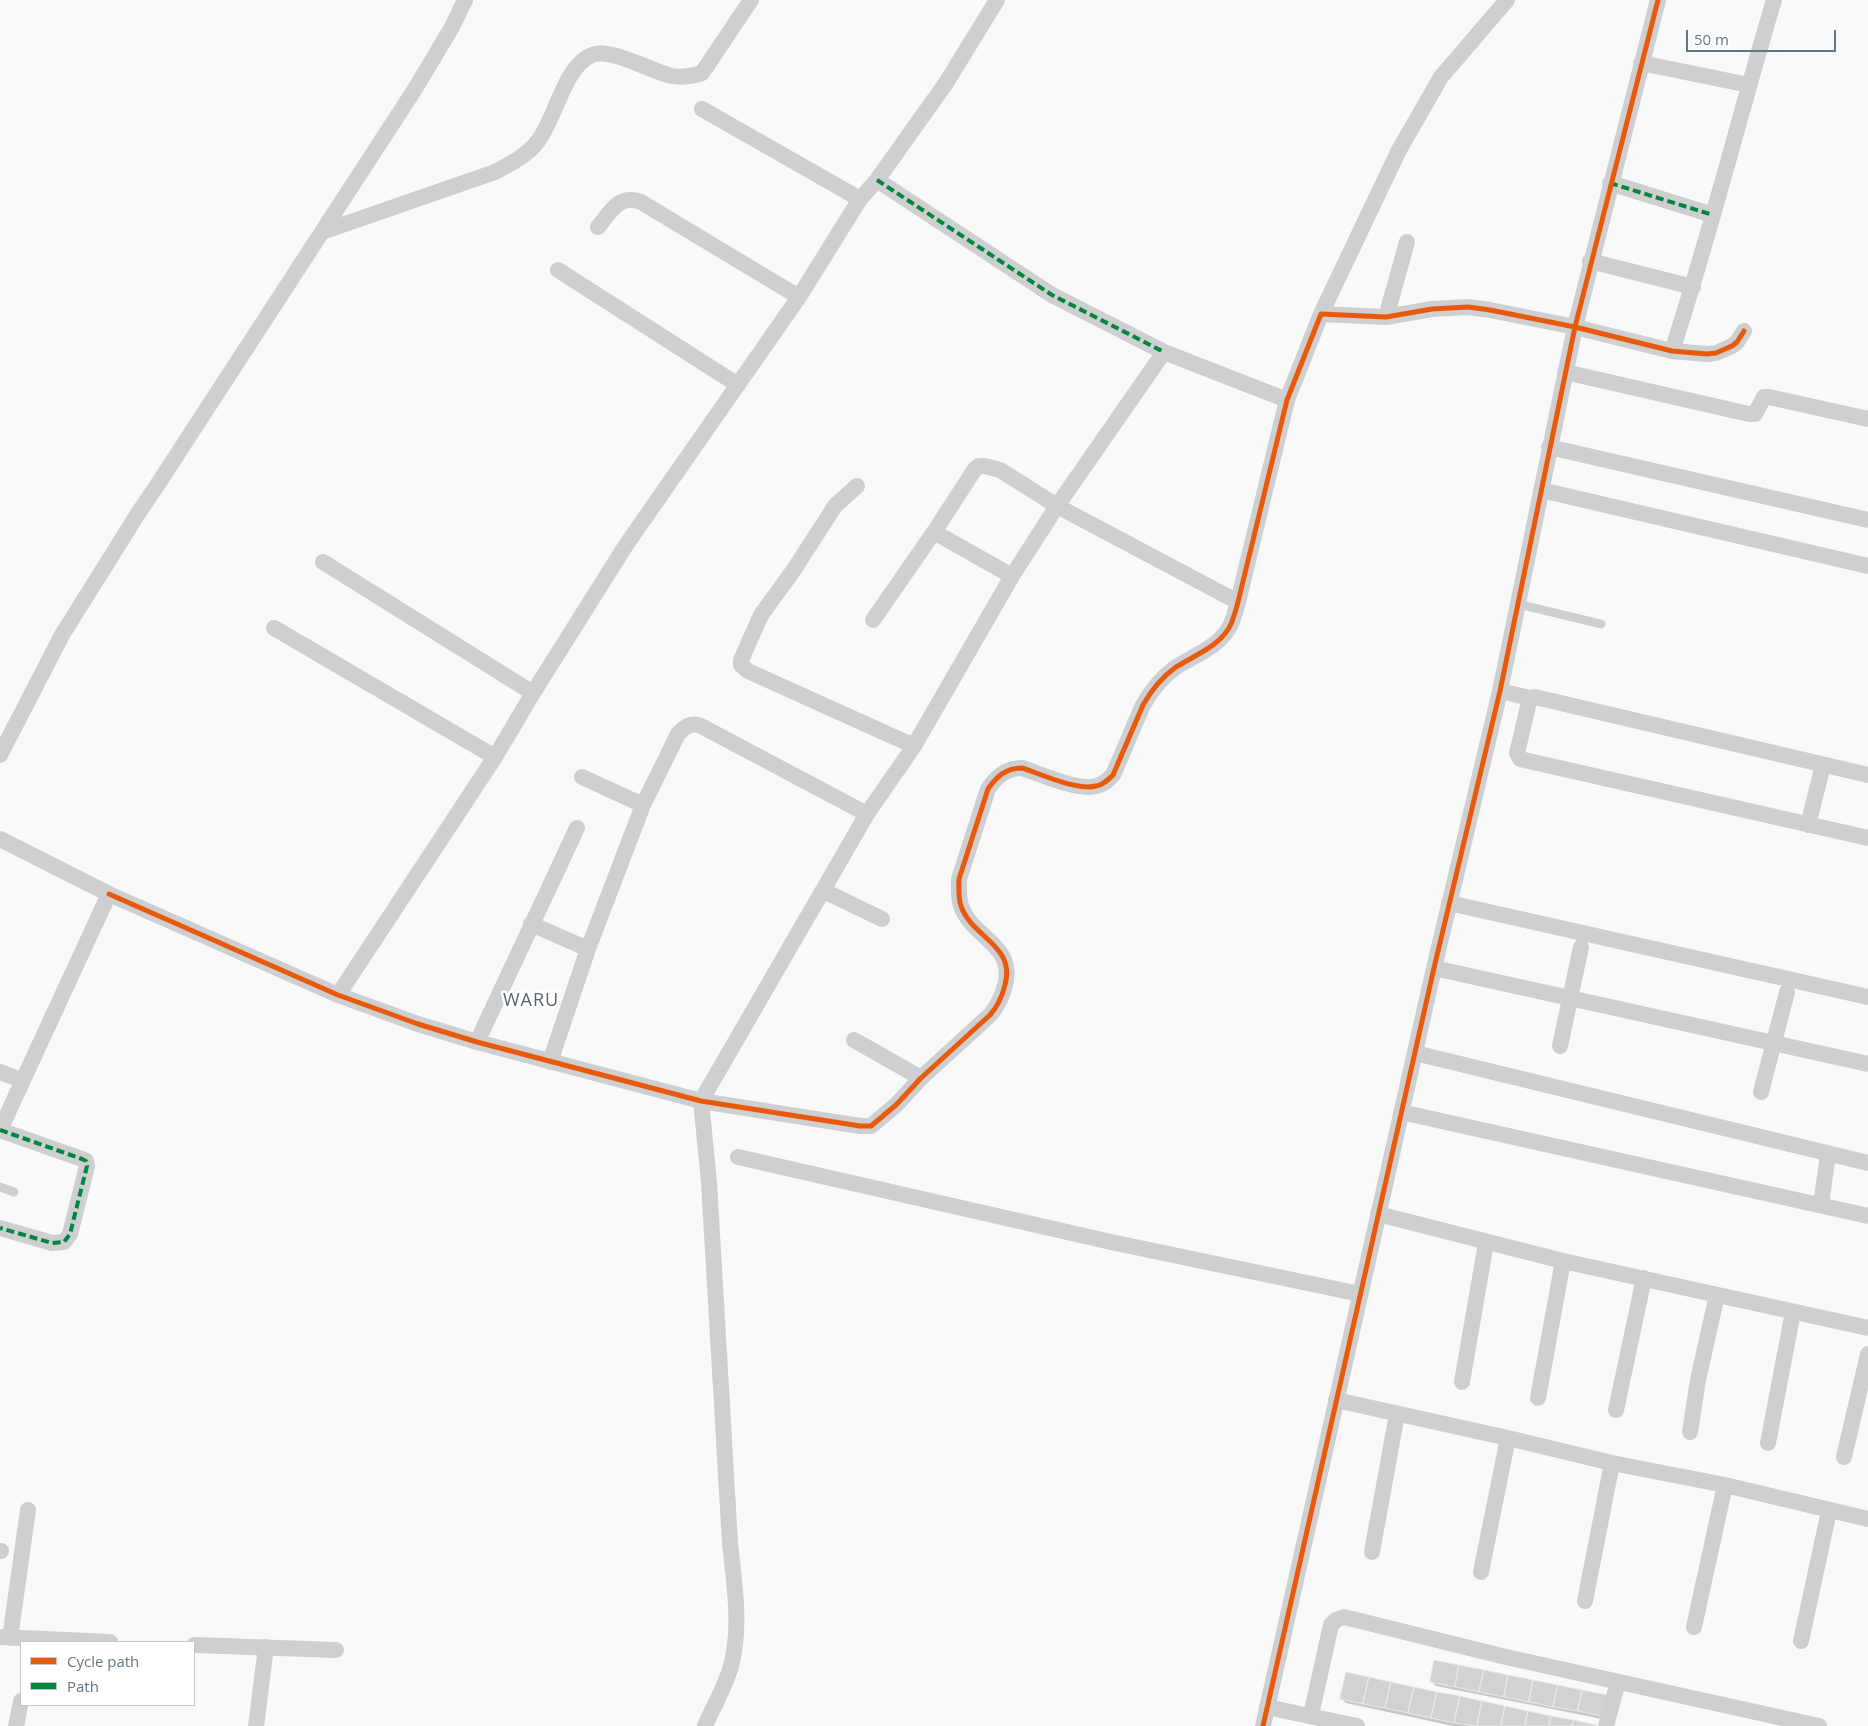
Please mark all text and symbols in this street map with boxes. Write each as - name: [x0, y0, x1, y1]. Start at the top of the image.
- scale bar: [1688, 20, 1838, 52]
- text: 50 m: [1694, 29, 1729, 49]
- district label: WARU: [502, 990, 560, 1012]
- legend: [20, 1641, 195, 1706]
- text: Cycle path: [67, 1651, 139, 1671]
- text: Path: [67, 1676, 99, 1696]

